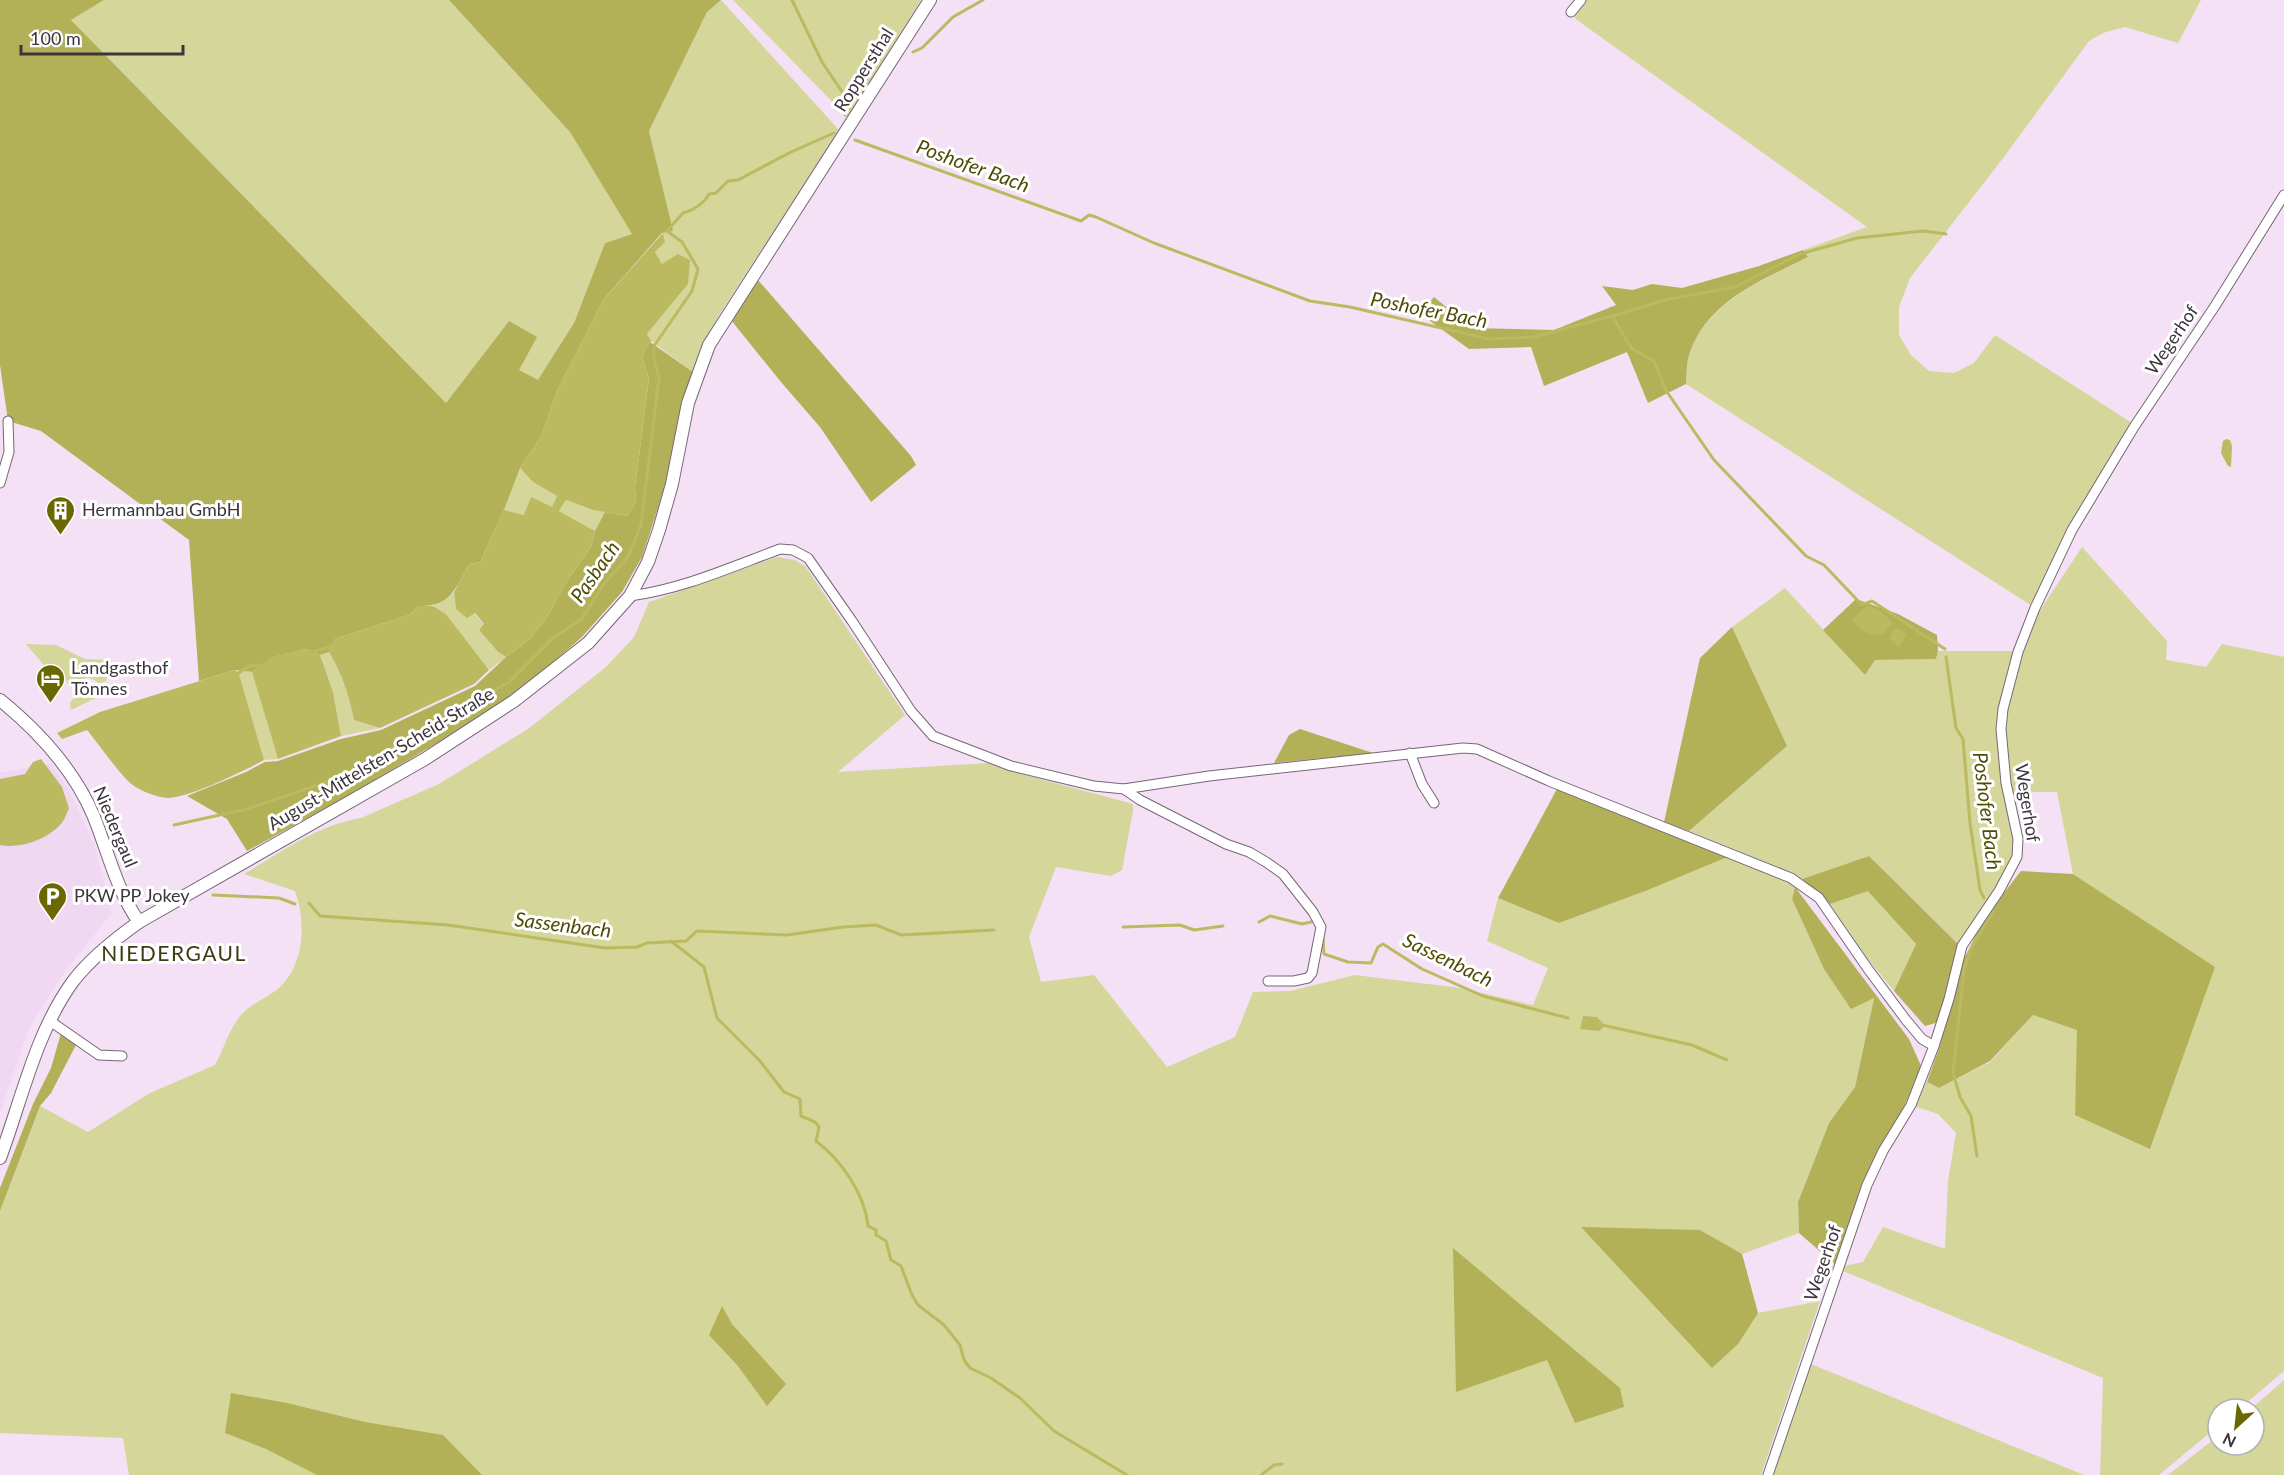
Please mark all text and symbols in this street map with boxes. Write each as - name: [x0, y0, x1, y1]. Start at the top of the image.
- scale bar: [21, 18, 183, 56]
- street label: Roppersthal: [829, 24, 898, 115]
- text: 100 m: [30, 27, 81, 49]
- water label: Poshofer Bach: [914, 134, 1033, 197]
- water label: Poshofer Bach: [1369, 286, 1490, 332]
- street label: Wegerhof: [2140, 300, 2203, 378]
- building icon: Hermannbau GmbH: [45, 494, 77, 536]
- place label: Hermannbau GmbH: [82, 498, 240, 520]
- water label: Pasbach: [565, 536, 624, 607]
- place label: Landgasthof Tönnes: [71, 656, 169, 699]
- hotel icon: Landgasthof Tönnes: [34, 662, 66, 704]
- street label: August-Mittelsten-Scheid-Straße: [264, 682, 497, 834]
- water label: Poshofer Bach: [1969, 751, 2007, 871]
- street label: Wegerhof: [2011, 762, 2045, 844]
- street label: Niedergaul: [89, 783, 143, 870]
- parking icon: PKW PP Jokey: [37, 880, 69, 922]
- place label: PKW PP Jokey: [74, 884, 190, 906]
- water label: Sassenbach: [514, 906, 613, 942]
- water label: Sassenbach: [1400, 927, 1497, 991]
- district label: NIEDERGAUL: [101, 940, 247, 965]
- street label: Wegerhof: [1799, 1221, 1845, 1303]
- north arrow: [2206, 1397, 2266, 1457]
- text: N: [2219, 1430, 2239, 1452]

